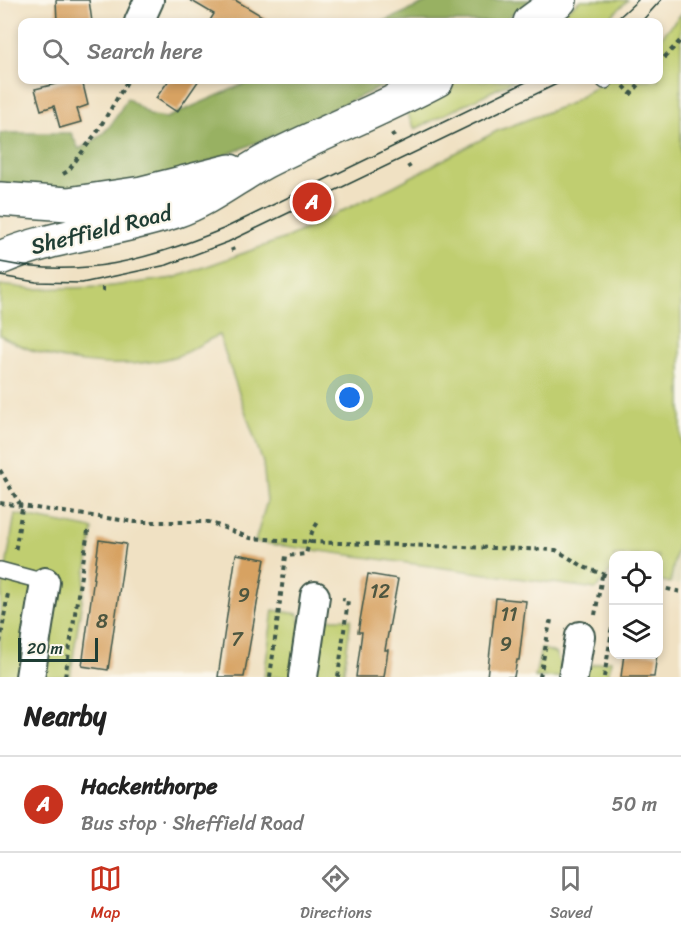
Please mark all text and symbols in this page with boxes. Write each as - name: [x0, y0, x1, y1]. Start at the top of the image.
- search box: [18, 18, 663, 84]
- text: Search here: [87, 32, 203, 71]
- icon: search: [39, 35, 72, 68]
- pin: A: [292, 180, 332, 224]
- street label: Sheffield Road: [27, 193, 177, 266]
- your location: [335, 383, 364, 412]
- map controls: [609, 551, 663, 659]
- button: locate: [609, 551, 663, 605]
- house number: 12: [370, 574, 391, 609]
- house number: 9: [238, 578, 250, 613]
- house number: 11: [500, 597, 518, 632]
- house number: 8: [96, 604, 108, 639]
- button: layers: [609, 605, 663, 659]
- house number: 7: [231, 622, 244, 657]
- house number: 9: [500, 627, 512, 662]
- text: 20 m: [27, 634, 63, 663]
- scale bar: [18, 635, 98, 662]
- text: Nearby: [24, 693, 106, 739]
- text: Hackenthorpe: [81, 767, 218, 806]
- text: A: [37, 787, 50, 822]
- text: 50 m: [612, 787, 657, 822]
- text: Bus stop · Sheffield Road: [81, 806, 303, 841]
- tab: Map: [89, 862, 122, 927]
- tab: Directions: [300, 862, 372, 927]
- tab: Saved: [550, 862, 592, 927]

